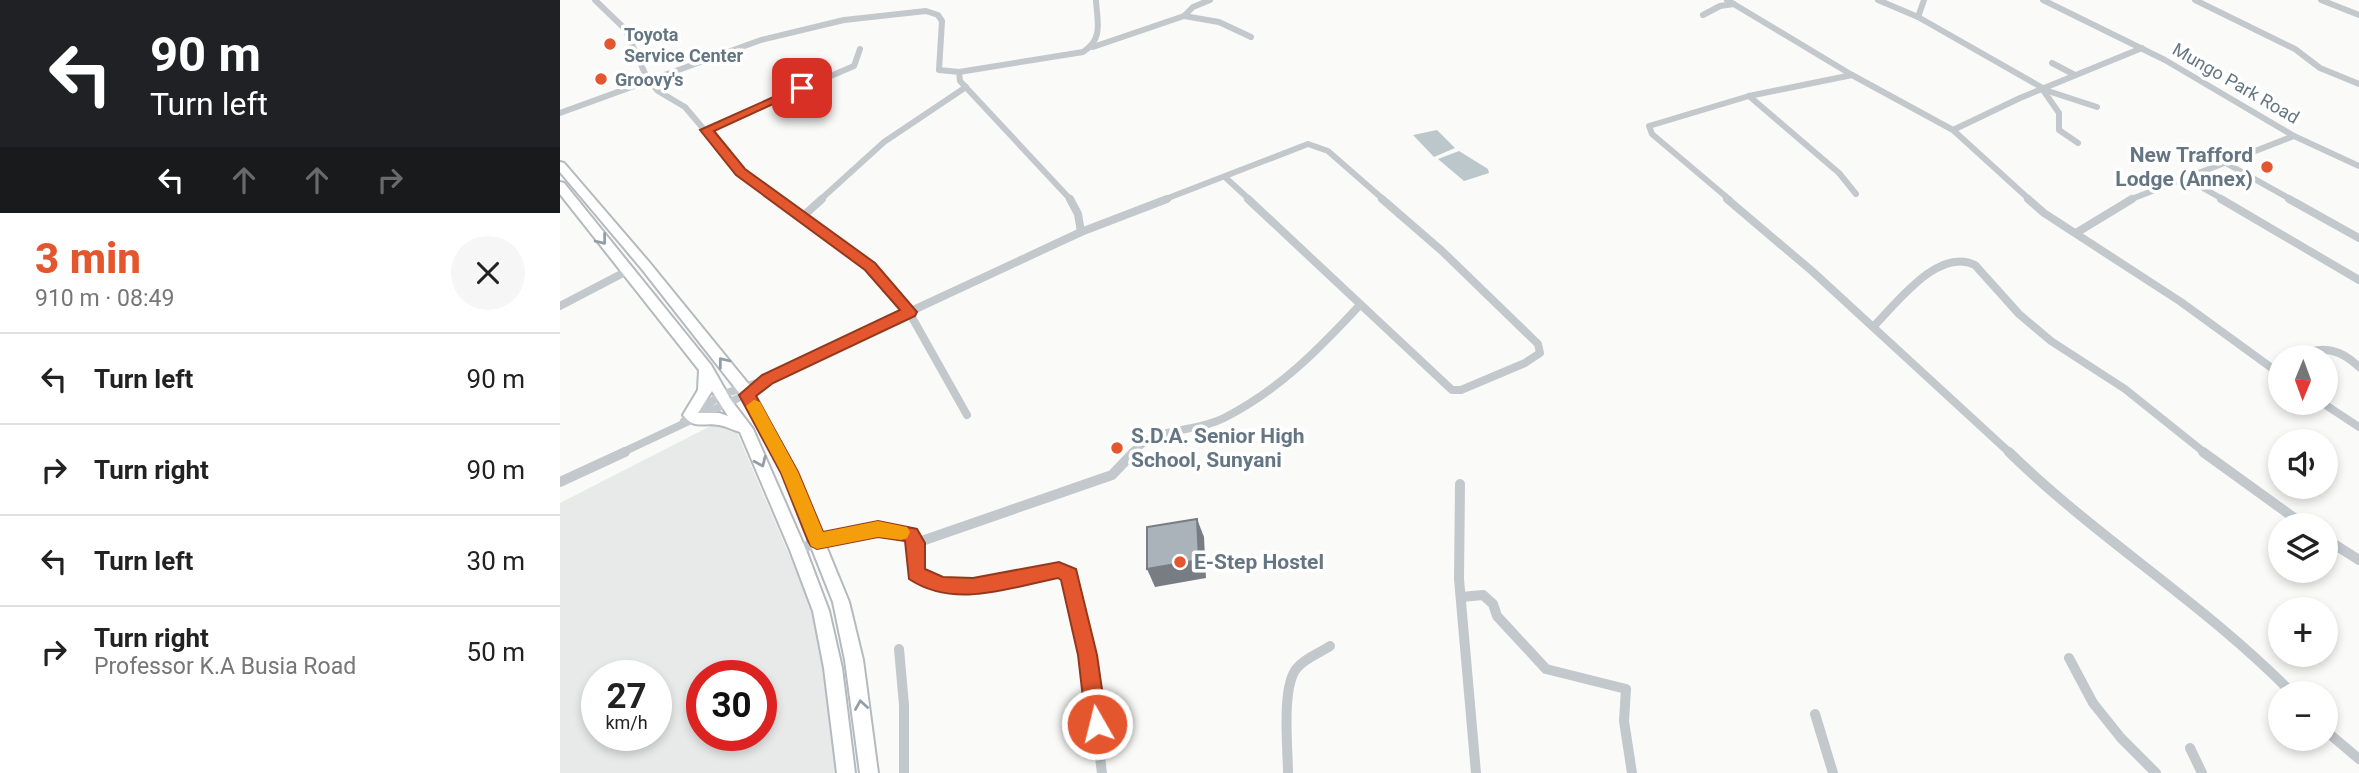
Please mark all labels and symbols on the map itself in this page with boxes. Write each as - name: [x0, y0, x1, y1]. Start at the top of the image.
- place label: Toyota Service Center: [624, 24, 743, 66]
- marker: Toyota Service Center: [602, 36, 618, 52]
- street label: Mungo Park Road: [2169, 38, 2303, 128]
- pin: [772, 58, 832, 118]
- place label: Groovy's: [615, 69, 683, 90]
- marker: Groovy's: [593, 71, 609, 87]
- place label: New Trafford Lodge (Annex): [2115, 143, 2253, 191]
- marker: New Trafford Lodge (Annex): [2259, 159, 2275, 175]
- one-way arrow: [594, 232, 606, 245]
- north arrow: [2268, 345, 2338, 415]
- one-way arrow: [718, 357, 731, 369]
- place label: S.D.A. Senior High School, Sunyani: [1131, 424, 1305, 472]
- marker: S.D.A. Senior High School, Sunyani: [1109, 440, 1125, 456]
- one-way arrow: [753, 455, 767, 468]
- place label: E-Step Hostel: [1194, 550, 1324, 574]
- marker: E-Step Hostel: [1172, 554, 1188, 570]
- speed limit sign: 30: [686, 660, 777, 751]
- position arrow: [1060, 687, 1134, 761]
- one-way arrow: [854, 699, 869, 711]

